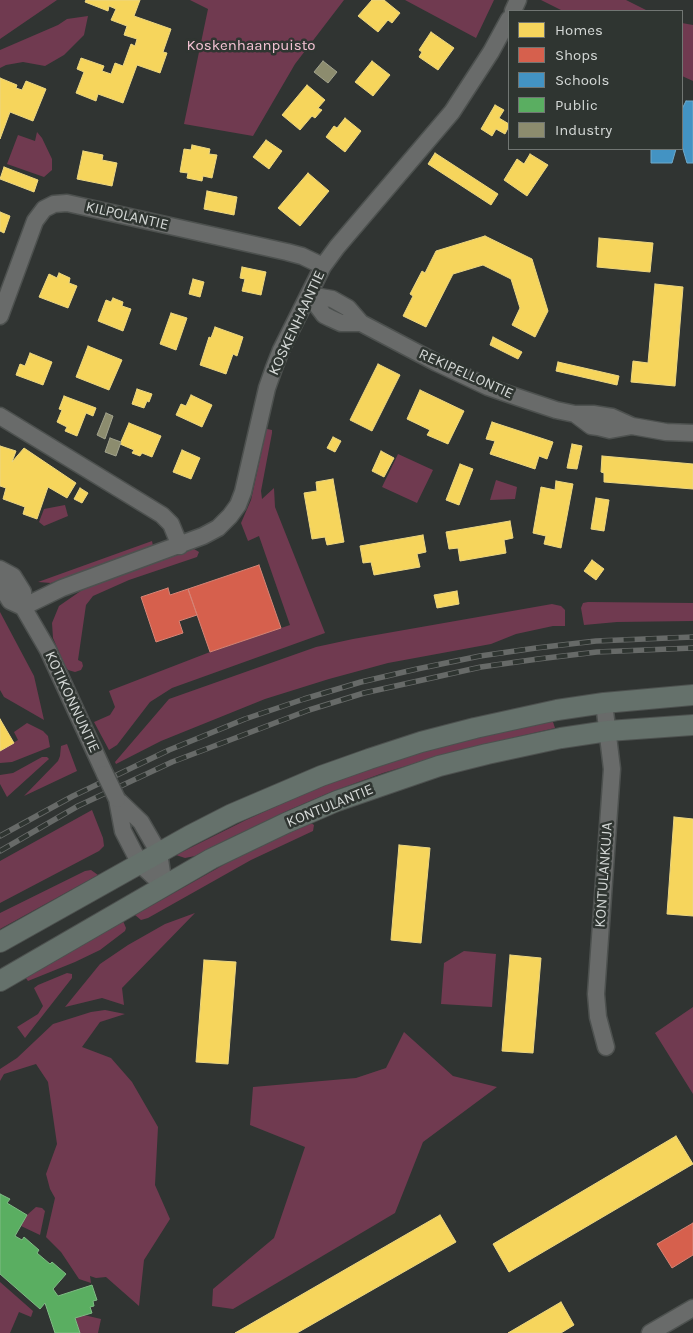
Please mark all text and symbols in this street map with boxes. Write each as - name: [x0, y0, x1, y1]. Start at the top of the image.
- legend: [508, 10, 683, 150]
- text: Homes: [555, 21, 603, 39]
- park label: Koskenhaanpuisto: [186, 37, 316, 55]
- text: Shops: [555, 46, 598, 64]
- text: Schools: [555, 71, 609, 89]
- text: Public: [555, 96, 598, 114]
- text: Industry: [555, 121, 612, 139]
- street label: KILPOLANTIE: [84, 198, 170, 234]
- street label: KOSKENHAANTIE: [265, 268, 329, 378]
- street label: REKIPELLONTIE: [416, 345, 516, 403]
- street label: KOTIKONNUNTIE: [41, 648, 103, 756]
- street label: KONTULANTIE: [284, 780, 376, 832]
- street label: KONTULANKUJA: [591, 822, 617, 928]

